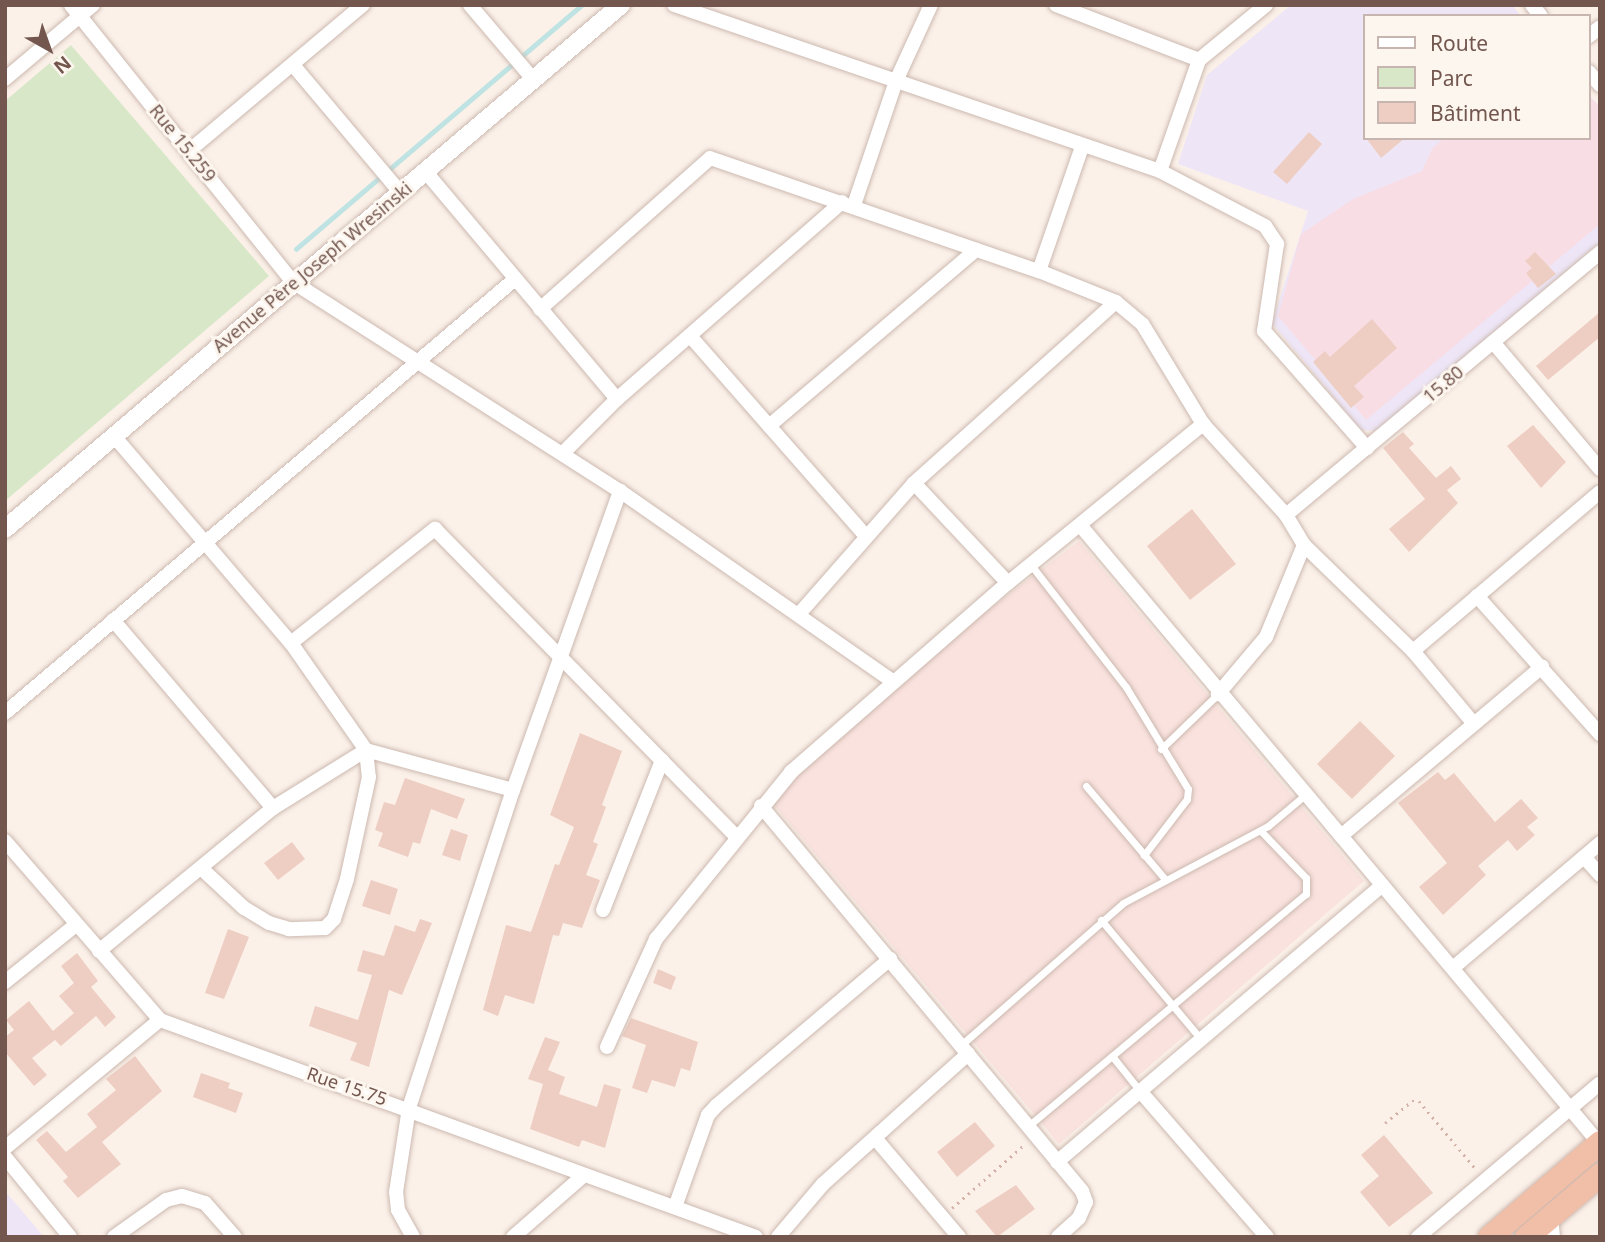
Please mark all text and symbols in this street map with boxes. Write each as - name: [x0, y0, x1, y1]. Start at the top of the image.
- north arrow: [14, 14, 84, 84]
- legend: [1364, 14, 1591, 140]
- text: Route: [1430, 29, 1488, 57]
- text: N: [48, 50, 77, 80]
- text: Parc: [1430, 64, 1473, 92]
- text: Bâtiment: [1430, 99, 1520, 127]
- street label: Rue 15.259: [145, 100, 221, 186]
- street label: Avenue Père Joseph Wresinski: [208, 177, 416, 357]
- street label: 15.80: [1418, 361, 1468, 407]
- street label: Rue 15.75: [304, 1062, 390, 1110]

